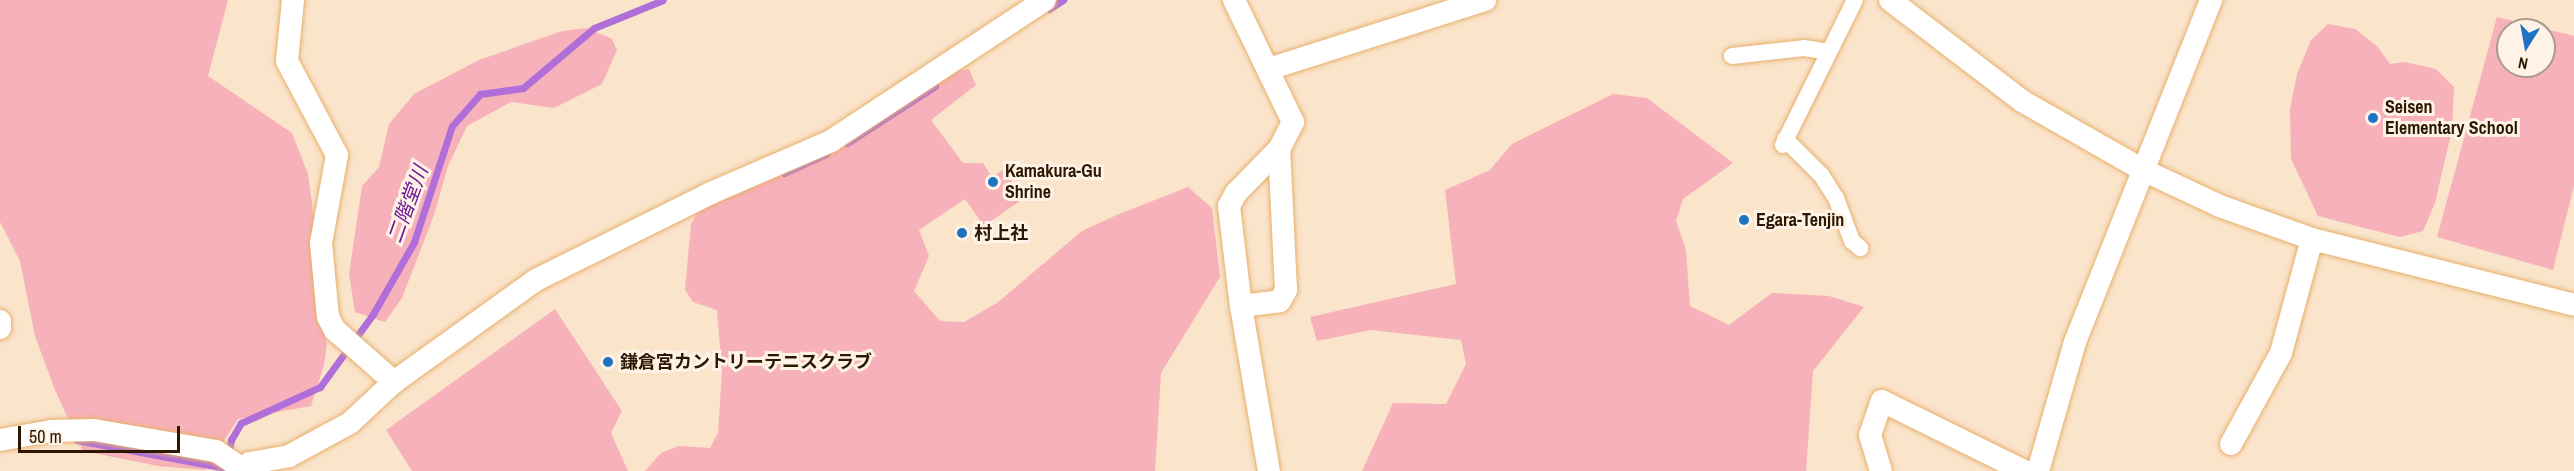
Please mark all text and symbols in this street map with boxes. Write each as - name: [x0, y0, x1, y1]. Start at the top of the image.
- north arrow: [2496, 18, 2556, 78]
- text: N: [2516, 52, 2530, 75]
- place label: Seisen Elementary School: [2385, 97, 2518, 140]
- marker: Seisen Elementary School: [2366, 111, 2380, 125]
- place label: Kamakura-Gu Shrine: [1005, 161, 1102, 204]
- water label: 二階堂川: [382, 162, 432, 246]
- marker: Kamakura-Gu Shrine: [986, 175, 1000, 189]
- place label: Egara-Tenjin: [1756, 209, 1844, 231]
- marker: Egara-Tenjin: [1737, 213, 1751, 227]
- place label: 村上社: [974, 222, 1028, 244]
- marker: 村上社: [955, 226, 969, 240]
- place label: 鎌倉宮カントリーテニスクラブ: [620, 351, 872, 373]
- marker: 鎌倉宮カントリーテニスクラブ: [601, 355, 615, 369]
- scale bar: [21, 414, 183, 452]
- text: 50 m: [29, 424, 62, 449]

